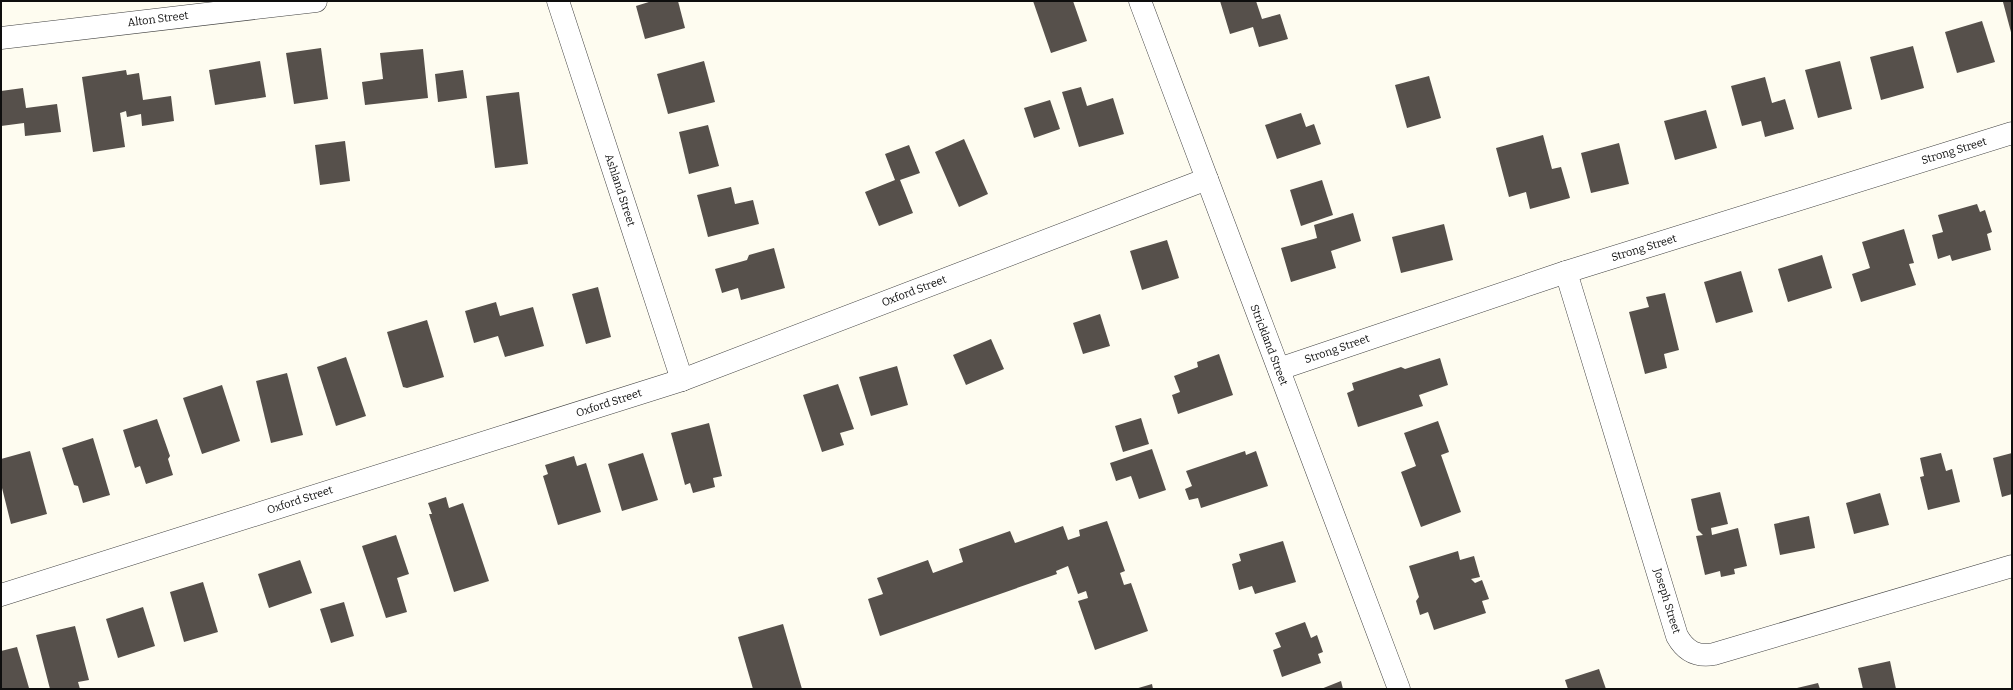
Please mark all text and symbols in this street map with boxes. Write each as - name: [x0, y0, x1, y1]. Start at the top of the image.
- street label: Alton Street: [127, 9, 189, 29]
- street label: Strong Street: [1920, 135, 1988, 167]
- street label: Ashland Street: [602, 152, 638, 228]
- street label: Strong Street: [1610, 232, 1678, 264]
- street label: Oxford Street: [880, 273, 948, 309]
- street label: Strickland Street: [1248, 303, 1290, 387]
- street label: Strong Street: [1303, 332, 1371, 366]
- street label: Oxford Street: [575, 386, 643, 420]
- street label: Oxford Street: [266, 483, 334, 517]
- street label: Joseph Street: [1651, 566, 1683, 635]

